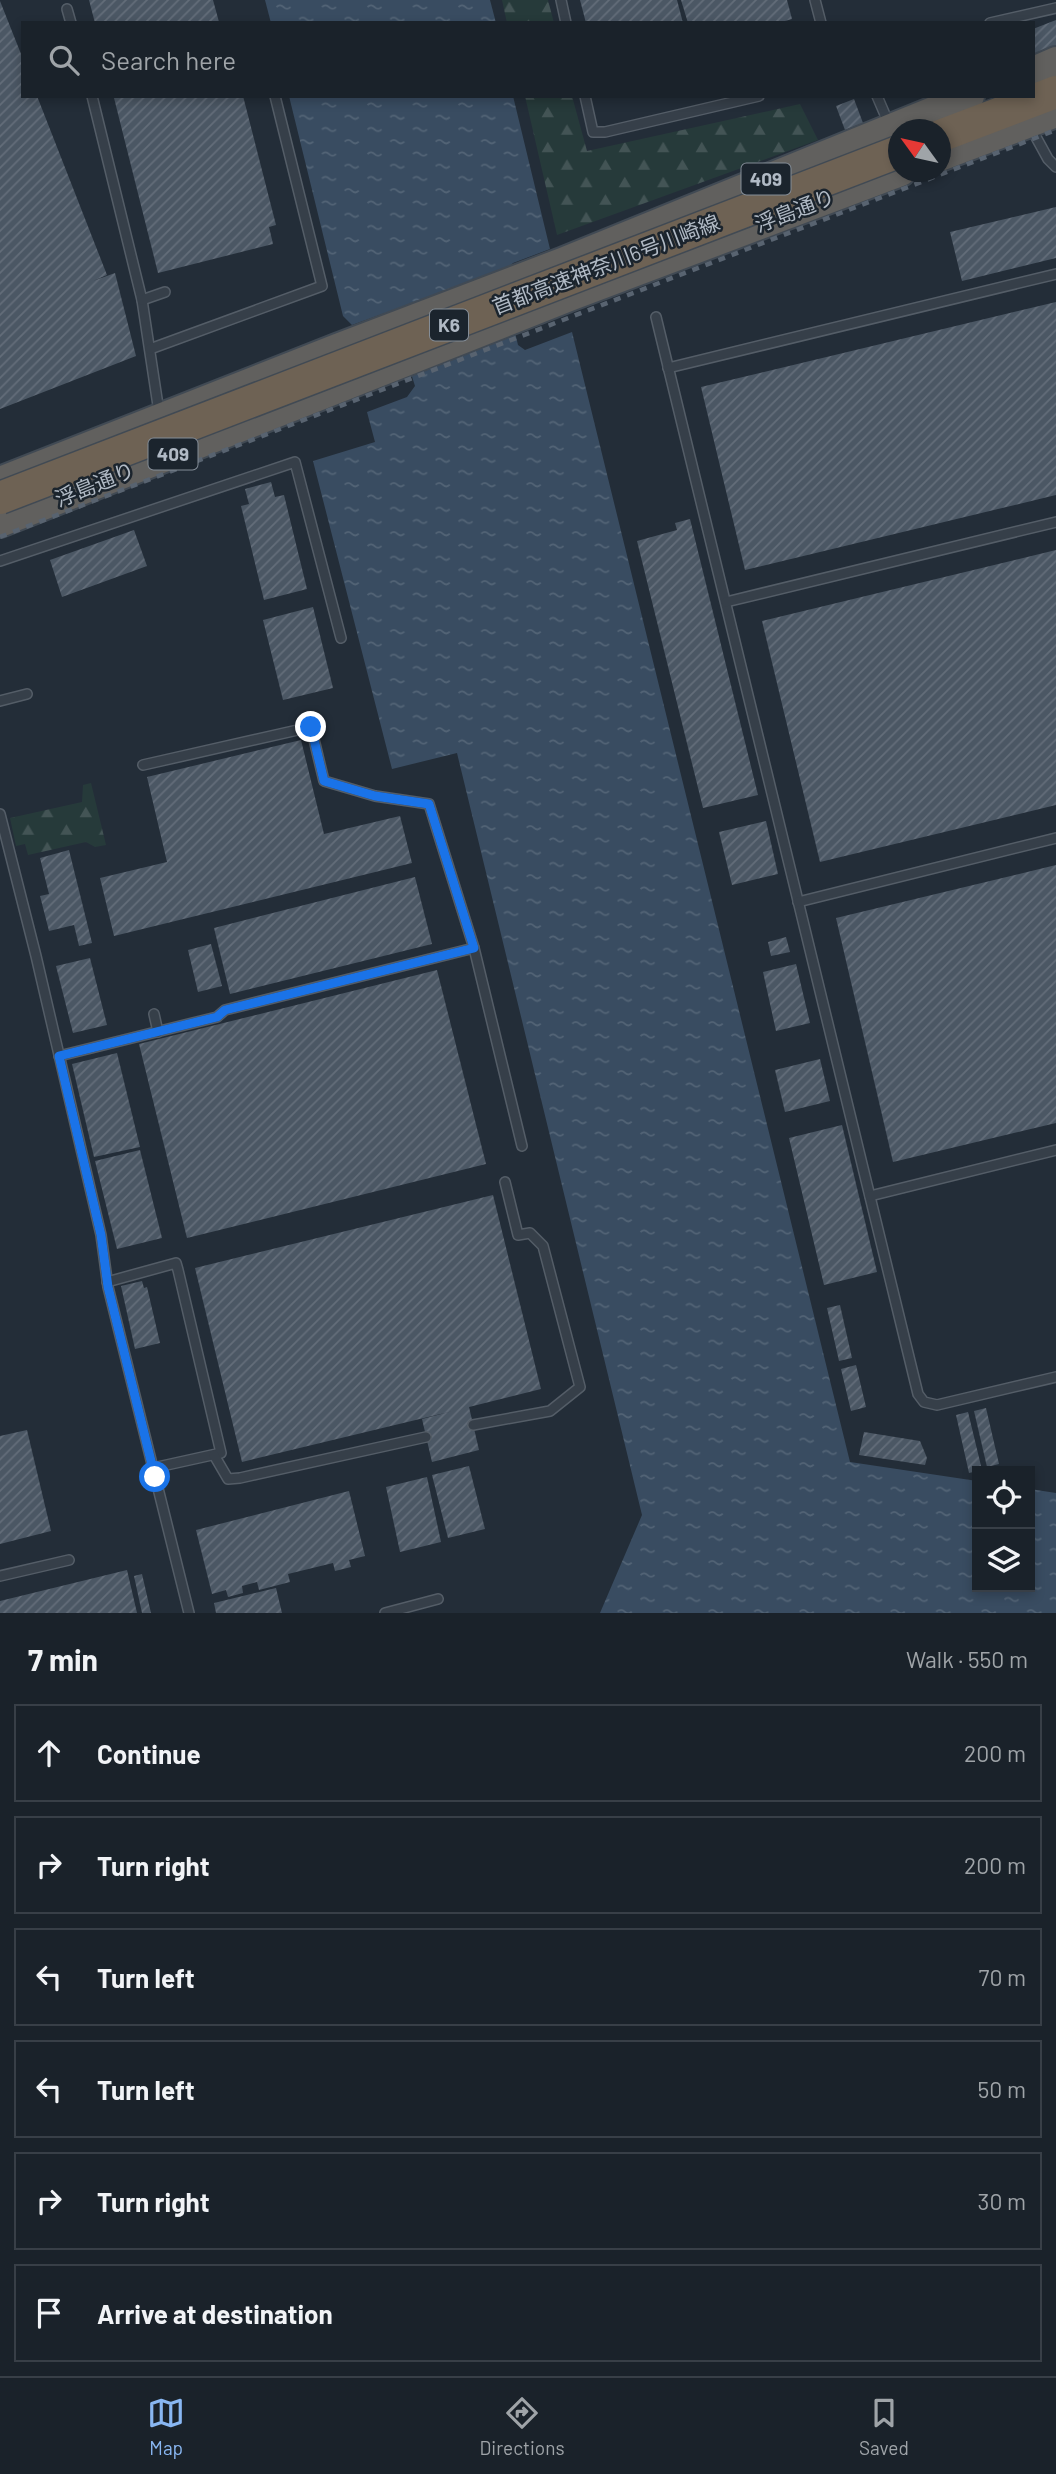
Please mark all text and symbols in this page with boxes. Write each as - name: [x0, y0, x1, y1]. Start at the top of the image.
- search box: [21, 21, 1035, 98]
- icon: search: [45, 41, 83, 79]
- text: Search here: [101, 44, 236, 75]
- north arrow: [888, 119, 951, 182]
- road number: 409: [742, 164, 790, 195]
- street label: 浮島通り: [751, 183, 838, 236]
- street label: 首都高速神奈川6号川崎線: [488, 209, 723, 319]
- road number: K6: [430, 310, 468, 340]
- road number: 409: [148, 438, 198, 470]
- street label: 浮島通り: [51, 456, 138, 511]
- route end: [295, 711, 326, 742]
- route start: [139, 1461, 170, 1492]
- map controls: [972, 1466, 1035, 1592]
- button: locate: [972, 1466, 1035, 1529]
- button: layers: [972, 1529, 1035, 1592]
- text: 7 min: [28, 1641, 98, 1677]
- text: Walk · 550 m: [906, 1645, 1028, 1673]
- icon: ahead: [30, 1734, 68, 1772]
- text: Continue: [97, 1738, 201, 1769]
- text: 200 m: [964, 1739, 1026, 1767]
- icon: right: [30, 1846, 68, 1884]
- text: Turn right: [97, 1850, 210, 1881]
- text: 200 m: [964, 1851, 1026, 1879]
- icon: left: [30, 1958, 68, 1996]
- text: Turn left: [97, 1962, 195, 1993]
- text: 70 m: [979, 1963, 1026, 1991]
- icon: left: [30, 2070, 68, 2108]
- text: Turn left: [97, 2074, 195, 2105]
- text: 50 m: [978, 2075, 1026, 2103]
- icon: right: [30, 2182, 68, 2220]
- text: Turn right: [97, 2186, 210, 2217]
- text: 30 m: [978, 2187, 1026, 2215]
- icon: arrive: [30, 2294, 68, 2332]
- text: Arrive at destination: [97, 2298, 333, 2329]
- tab: Map: [147, 2394, 185, 2459]
- tab: Directions: [480, 2394, 565, 2459]
- tab: Saved: [859, 2394, 909, 2459]

